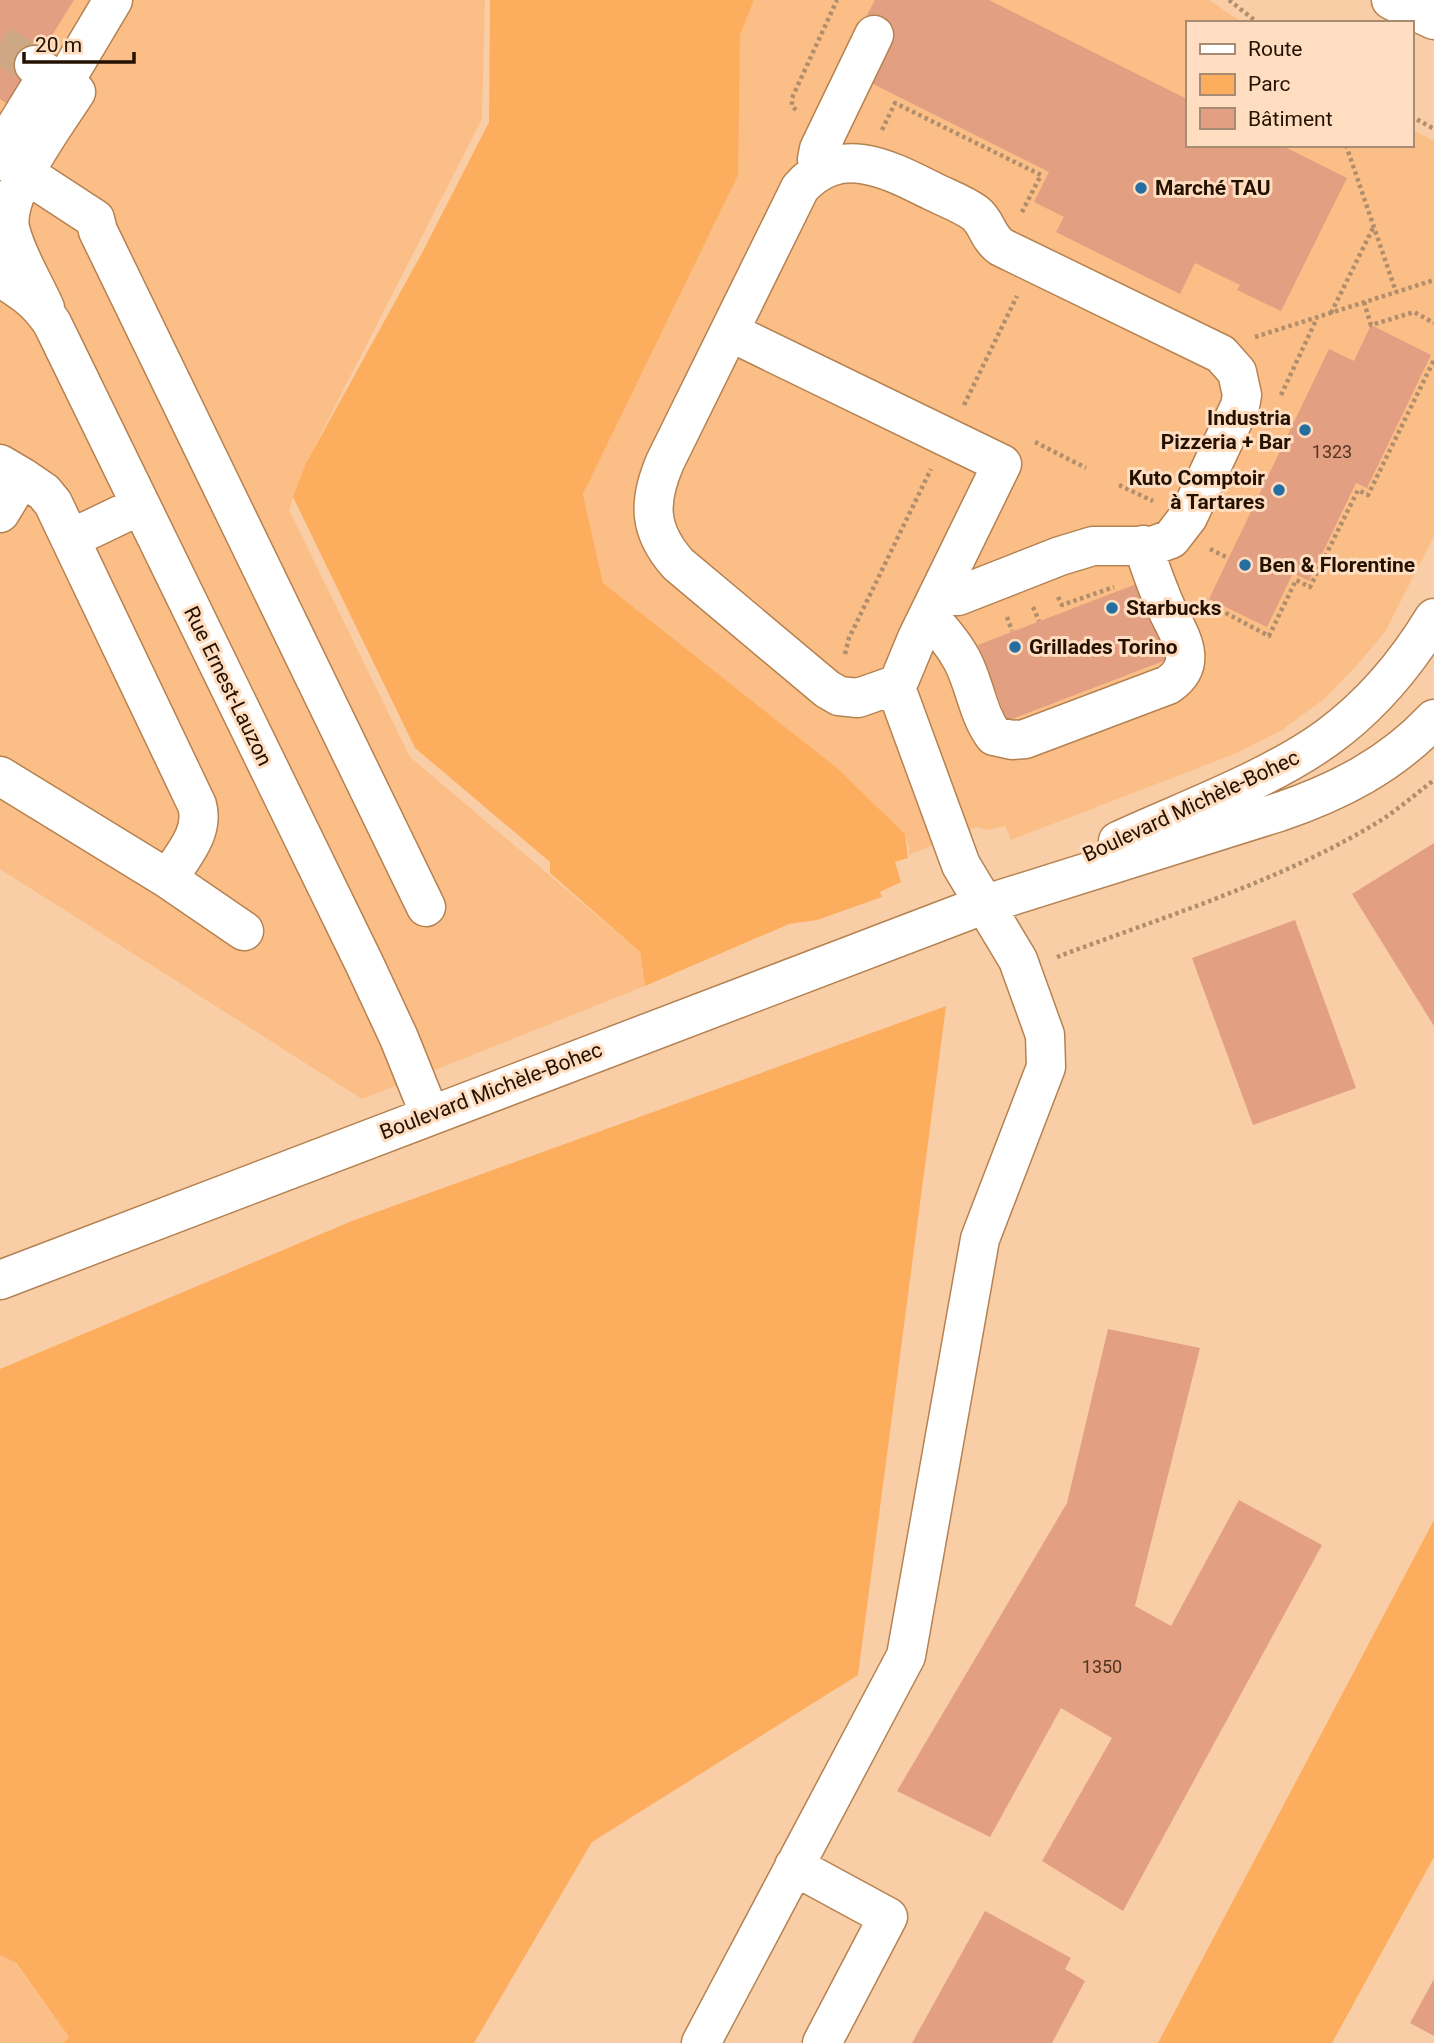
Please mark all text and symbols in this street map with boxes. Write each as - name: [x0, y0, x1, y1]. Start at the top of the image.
- scale bar: [24, 21, 135, 65]
- legend: [1186, 21, 1413, 147]
- text: 20 m: [35, 33, 82, 57]
- text: Route: [1248, 37, 1303, 61]
- text: Parc: [1248, 72, 1290, 96]
- text: Bâtiment: [1248, 107, 1333, 131]
- place label: Marché TAU: [1155, 176, 1271, 200]
- marker: Marché TAU: [1133, 180, 1149, 196]
- place label: Industria Pizzeria + Bar: [1161, 406, 1291, 454]
- marker: Industria Pizzeria + Bar: [1297, 422, 1313, 438]
- house number: 1323: [1312, 441, 1352, 462]
- place label: Kuto Comptoir à Tartares: [1129, 466, 1265, 514]
- marker: Kuto Comptoir à Tartares: [1271, 482, 1287, 498]
- place label: Ben & Florentine: [1259, 553, 1415, 577]
- marker: Ben & Florentine: [1237, 557, 1253, 573]
- place label: Starbucks: [1126, 596, 1222, 620]
- marker: Starbucks: [1104, 600, 1120, 616]
- street label: Rue Ernest-Lauzon: [179, 602, 277, 770]
- place label: Grillades Torino: [1029, 635, 1178, 659]
- marker: Grillades Torino: [1007, 639, 1023, 655]
- street label: Boulevard Michèle-Bohec: [1079, 745, 1303, 867]
- street label: Boulevard Michèle-Bohec: [376, 1037, 606, 1145]
- house number: 1350: [1082, 1656, 1122, 1677]

